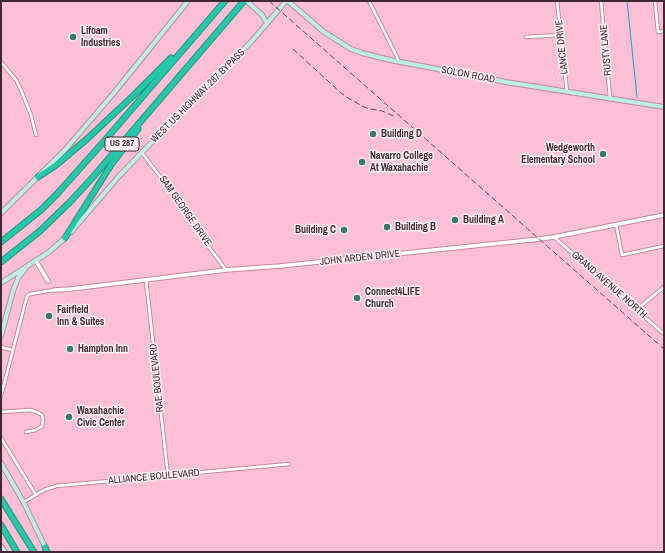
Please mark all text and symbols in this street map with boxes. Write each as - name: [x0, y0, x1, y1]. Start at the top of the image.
- street label: LANCE DRIVE: [553, 19, 571, 75]
- street label: RUSTY LANE: [598, 24, 614, 76]
- place label: Lifoam Industries: [81, 25, 120, 48]
- marker: Lifoam Industries: [68, 32, 78, 42]
- street label: WEST US HIGHWAY 287 BYPASS: [148, 46, 248, 146]
- street label: SOLON ROAD: [440, 64, 496, 86]
- place label: Building D: [381, 128, 422, 140]
- marker: Building D: [368, 129, 378, 139]
- road number: US 287: [105, 137, 139, 151]
- place label: Wedgeworth Elementary School: [521, 142, 595, 166]
- marker: Wedgeworth Elementary School: [598, 149, 608, 159]
- place label: Navarro College At Waxahachie: [370, 150, 433, 174]
- marker: Navarro College At Waxahachie: [357, 157, 367, 167]
- street label: SAM GEORGE DRIVE: [156, 173, 214, 249]
- place label: Building A: [463, 214, 504, 226]
- marker: Building A: [450, 215, 460, 225]
- place label: Building B: [395, 221, 436, 233]
- marker: Building B: [382, 222, 392, 232]
- place label: Building C: [295, 224, 336, 236]
- marker: Building C: [339, 225, 349, 235]
- street label: JOHN ARDEN DRIVE: [319, 248, 401, 268]
- street label: GRAND AVENUE NORTH: [569, 249, 649, 321]
- place label: Connect4LIFE Church: [365, 286, 420, 310]
- marker: Connect4LIFE Church: [352, 293, 362, 303]
- place label: Fairfield Inn & Suites: [57, 304, 104, 328]
- marker: Fairfield Inn & Suites: [44, 311, 54, 321]
- place label: Hampton Inn: [78, 343, 128, 355]
- street label: RAE BOULEVARD: [147, 343, 167, 413]
- marker: Hampton Inn: [65, 344, 75, 354]
- place label: Waxahachie Civic Center: [77, 405, 125, 428]
- marker: Waxahachie Civic Center: [64, 412, 74, 422]
- street label: ALLIANCE BOULEVARD: [108, 467, 200, 487]

